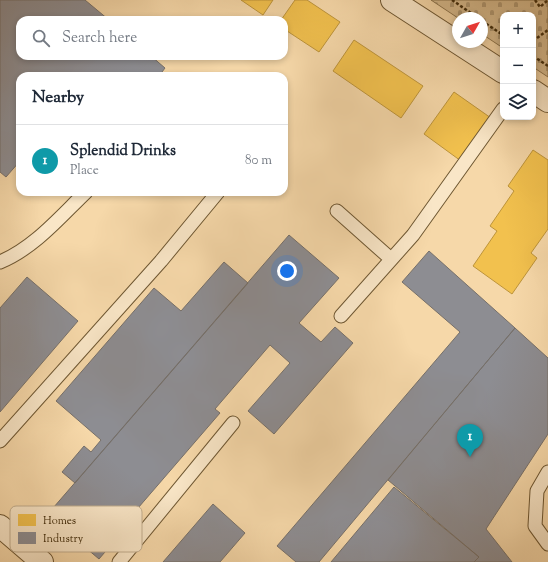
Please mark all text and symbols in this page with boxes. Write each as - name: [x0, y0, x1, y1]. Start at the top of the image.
- north arrow: [452, 12, 488, 48]
- map controls: [500, 12, 536, 120]
- button: +: [500, 12, 536, 48]
- search box: [16, 16, 288, 60]
- icon: search: [30, 27, 52, 49]
- text: Search here: [62, 28, 137, 49]
- button: −: [500, 48, 536, 84]
- button: layers: [500, 84, 536, 120]
- text: Nearby: [32, 86, 84, 110]
- text: Splendid Drinks: [70, 141, 176, 162]
- text: 1: [43, 152, 47, 170]
- text: 80 m: [245, 152, 272, 170]
- text: Place: [70, 162, 99, 180]
- your location: [277, 261, 297, 281]
- pin: 1: [457, 424, 483, 457]
- legend: [10, 506, 142, 552]
- text: Homes: [43, 513, 76, 529]
- text: Industry: [43, 531, 84, 547]

